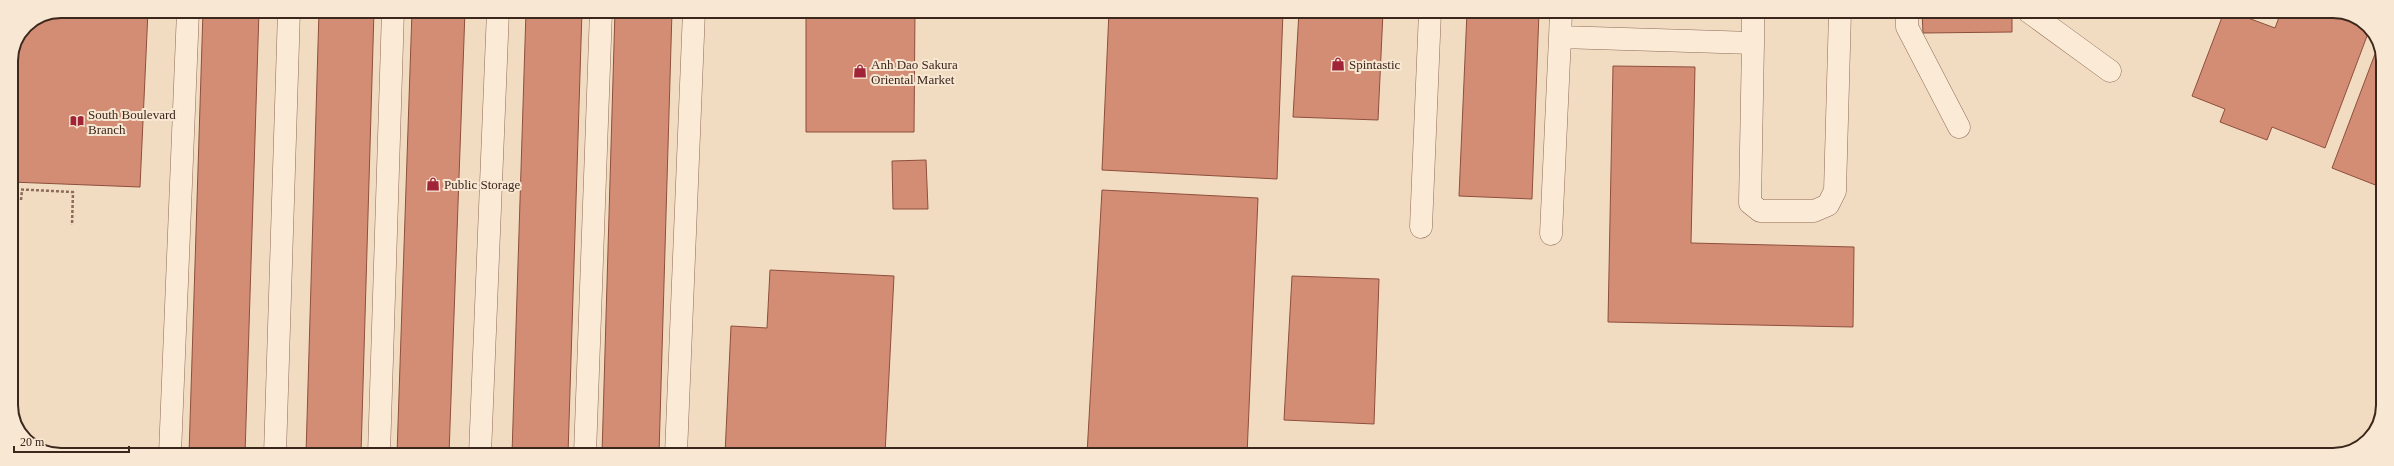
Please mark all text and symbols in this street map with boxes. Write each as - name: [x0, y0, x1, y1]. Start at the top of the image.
- shop icon: Spintastic: [1330, 56, 1346, 72]
- place label: Anh Dao Sakura Oriental Market: [871, 57, 958, 87]
- place label: Spintastic: [1349, 57, 1401, 72]
- shop icon: Anh Dao Sakura Oriental Market: [852, 63, 868, 79]
- place label: South Boulevard Branch: [88, 107, 176, 137]
- library icon: South Boulevard Branch: [69, 113, 85, 129]
- shop icon: Public Storage: [425, 176, 441, 192]
- place label: Public Storage: [444, 177, 520, 192]
- scale bar: [14, 428, 129, 454]
- text: 20 m: [20, 435, 45, 449]

